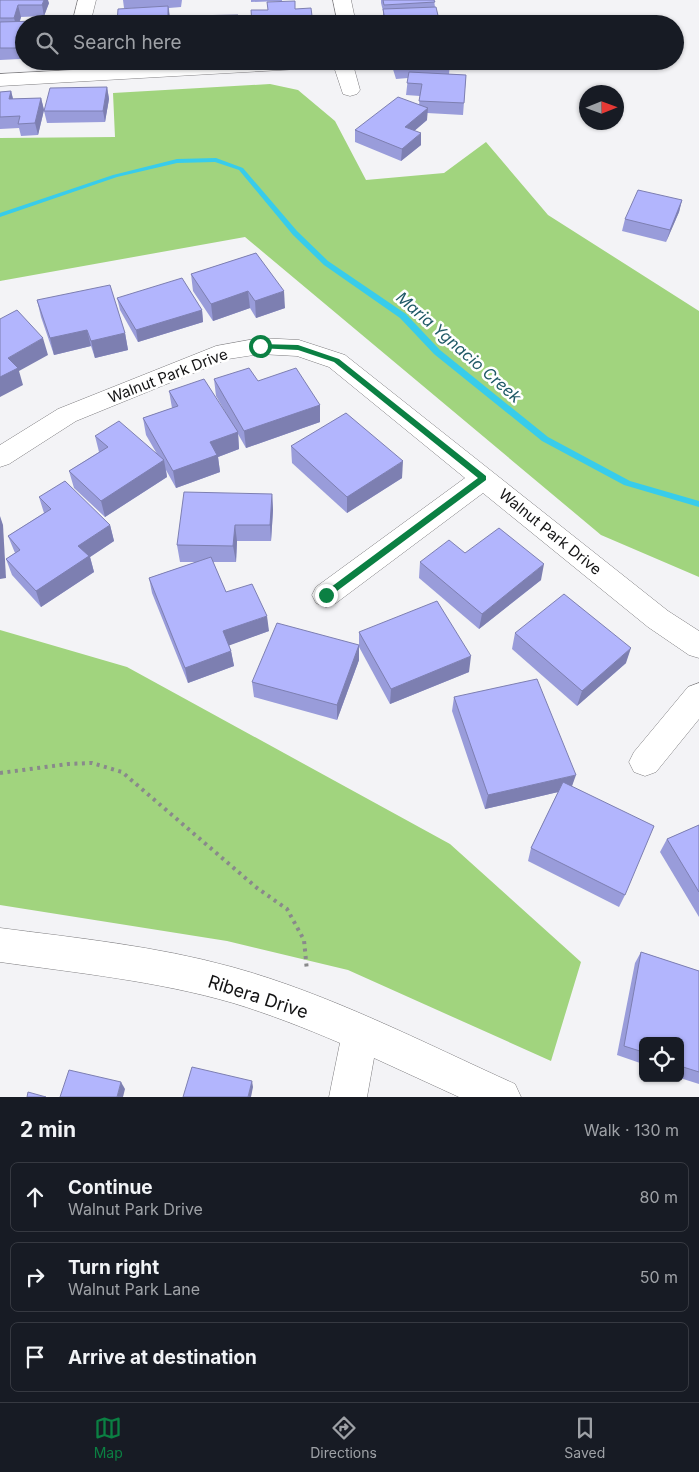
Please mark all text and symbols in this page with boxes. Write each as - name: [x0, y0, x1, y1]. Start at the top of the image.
- search box: [15, 15, 684, 70]
- icon: search: [33, 29, 61, 57]
- text: Search here: [73, 31, 182, 54]
- north arrow: [579, 85, 624, 130]
- water label: Maria Ygnacio Creek: [392, 287, 526, 407]
- route start: [249, 335, 272, 358]
- street label: Walnut Park Drive: [105, 344, 230, 407]
- street label: Walnut Park Drive: [495, 484, 605, 579]
- route end: [315, 584, 338, 607]
- street label: Ribera Drive: [205, 970, 311, 1023]
- map controls: [639, 1037, 684, 1082]
- button: locate: [639, 1037, 684, 1082]
- text: 2 min: [20, 1117, 76, 1142]
- text: Walk · 130 m: [584, 1120, 679, 1140]
- text: Continue: [68, 1176, 153, 1199]
- icon: ahead: [21, 1183, 49, 1211]
- text: 80 m: [639, 1187, 678, 1207]
- text: Walnut Park Drive: [68, 1199, 203, 1219]
- text: Turn right: [68, 1256, 159, 1279]
- icon: right: [21, 1263, 49, 1291]
- text: 50 m: [640, 1267, 678, 1287]
- text: Walnut Park Lane: [68, 1279, 200, 1299]
- icon: arrive: [21, 1343, 49, 1371]
- text: Arrive at destination: [68, 1346, 257, 1369]
- tab: Map: [94, 1414, 123, 1461]
- tab: Directions: [310, 1414, 377, 1461]
- tab: Saved: [564, 1414, 605, 1461]

